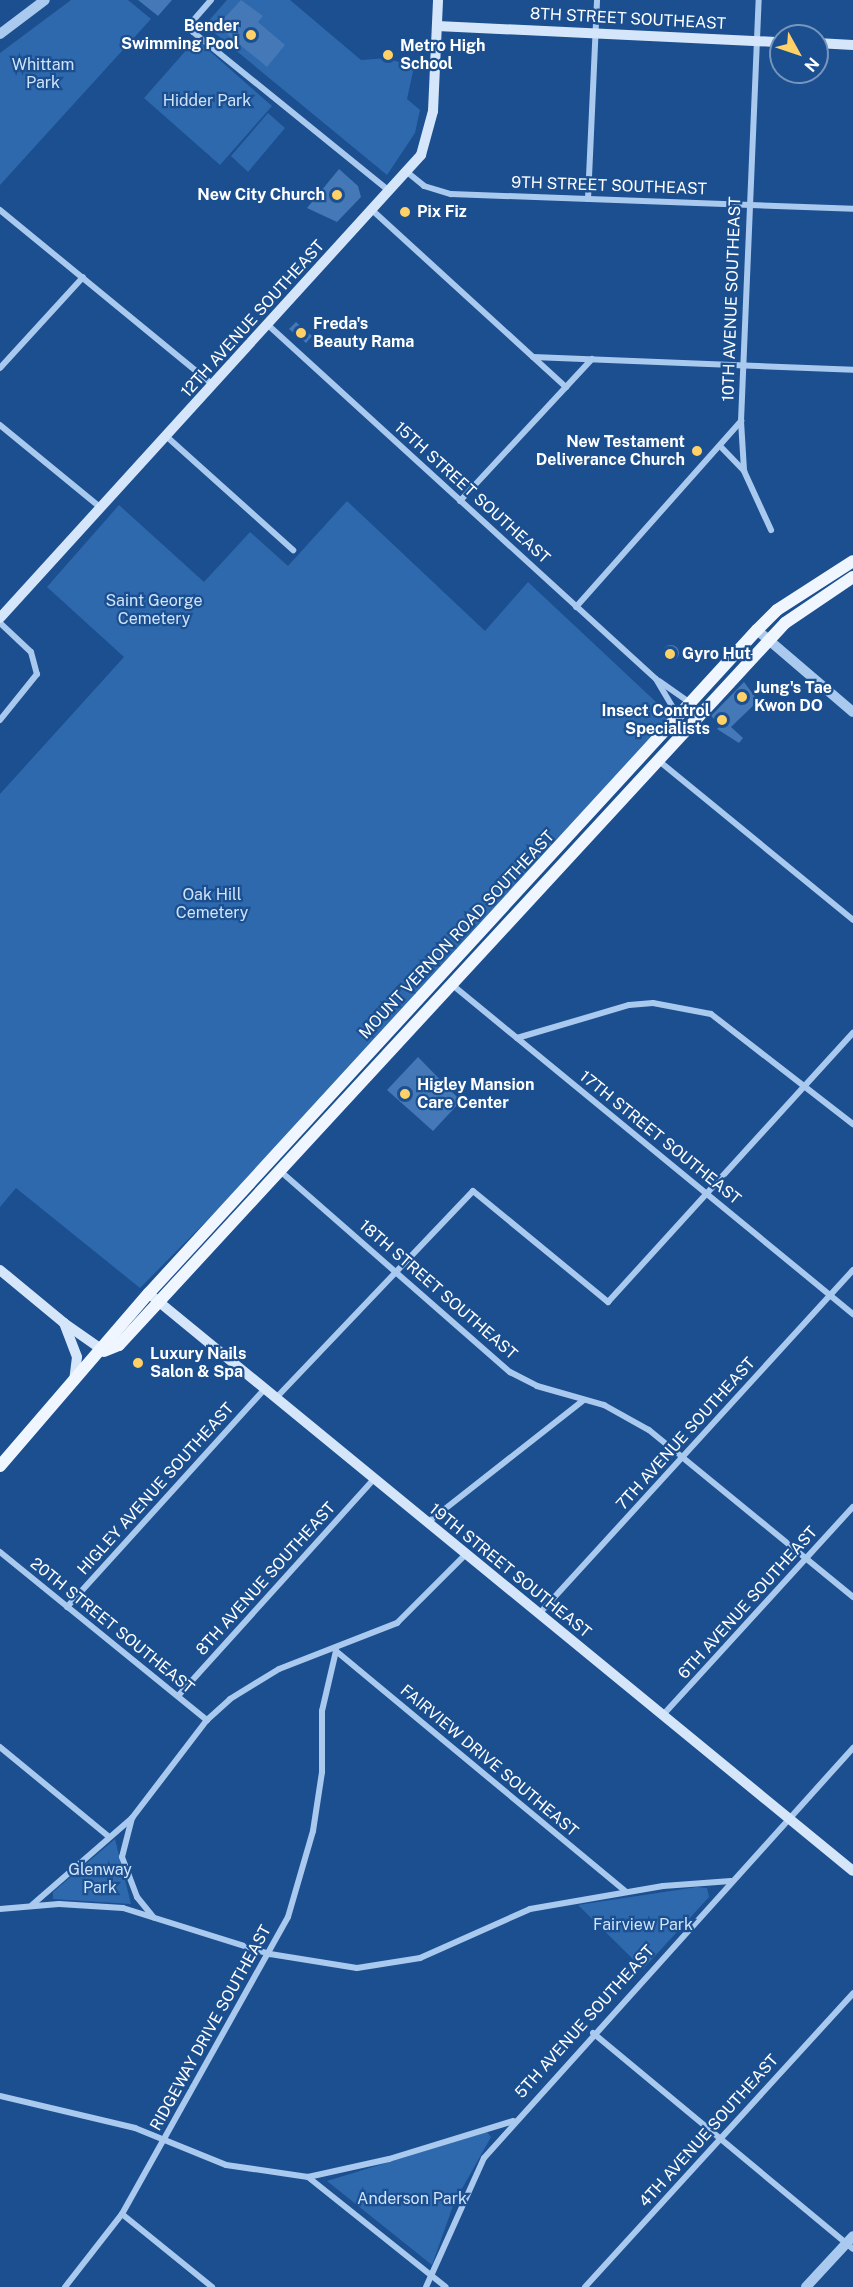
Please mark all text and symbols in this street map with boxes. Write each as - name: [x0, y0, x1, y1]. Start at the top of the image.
- street label: 8TH STREET SOUTHEAST: [529, 4, 727, 34]
- place label: Bender Swimming Pool: [121, 16, 239, 54]
- north arrow: [769, 24, 829, 84]
- marker: Bender Swimming Pool: [244, 28, 258, 42]
- place label: Metro High School: [400, 36, 486, 74]
- marker: Metro High School: [381, 48, 395, 62]
- text: N: [800, 54, 823, 76]
- park label: Whittam Park: [12, 55, 74, 93]
- park label: Hidder Park: [163, 91, 251, 111]
- street label: 9TH STREET SOUTHEAST: [511, 173, 707, 199]
- place label: New City Church: [197, 185, 325, 205]
- marker: New City Church: [330, 188, 344, 202]
- street label: 10TH AVENUE SOUTHEAST: [719, 196, 745, 402]
- place label: Pix Fiz: [417, 202, 467, 222]
- marker: Pix Fiz: [398, 205, 412, 219]
- street label: 12TH AVENUE SOUTHEAST: [177, 236, 329, 402]
- place label: Freda's Beauty Rama: [313, 314, 414, 352]
- marker: Freda's Beauty Rama: [294, 326, 308, 340]
- street label: 15TH STREET SOUTHEAST: [390, 418, 554, 568]
- place label: New Testament Deliverance Church: [536, 432, 685, 470]
- marker: New Testament Deliverance Church: [690, 444, 704, 458]
- park label: Saint George Cemetery: [105, 591, 203, 629]
- place label: Gyro Hut: [682, 644, 751, 664]
- marker: Gyro Hut: [663, 647, 677, 661]
- place label: Jung's Tae Kwon DO: [754, 678, 832, 716]
- marker: Jung's Tae Kwon DO: [735, 690, 749, 704]
- place label: Insect Control Specialists: [602, 701, 710, 739]
- marker: Insect Control Specialists: [715, 713, 729, 727]
- street label: MOUNT VERNON ROAD SOUTHEAST: [355, 827, 559, 1043]
- park label: Oak Hill Cemetery: [176, 885, 248, 923]
- street label: 17TH STREET SOUTHEAST: [575, 1067, 745, 1209]
- place label: Higley Mansion Care Center: [417, 1075, 535, 1113]
- marker: Higley Mansion Care Center: [398, 1087, 412, 1101]
- street label: 18TH STREET SOUTHEAST: [355, 1216, 521, 1364]
- place label: Luxury Nails Salon & Spa: [150, 1344, 247, 1382]
- street label: 7TH AVENUE SOUTHEAST: [612, 1354, 760, 1514]
- marker: Luxury Nails Salon & Spa: [131, 1356, 145, 1370]
- street label: HIGLEY AVENUE SOUTHEAST: [74, 1399, 238, 1579]
- street label: 8TH AVENUE SOUTHEAST: [192, 1499, 340, 1659]
- street label: 19TH STREET SOUTHEAST: [425, 1500, 595, 1642]
- street label: 6TH AVENUE SOUTHEAST: [674, 1523, 822, 1683]
- street label: 20TH STREET SOUTHEAST: [26, 1554, 198, 1698]
- street label: FAIRVIEW DRIVE SOUTHEAST: [396, 1681, 582, 1841]
- park label: Glenway Park: [68, 1860, 132, 1898]
- park label: Fairview Park: [593, 1915, 693, 1935]
- street label: RIDGEWAY DRIVE SOUTHEAST: [146, 1922, 276, 2134]
- street label: 5TH AVENUE SOUTHEAST: [511, 1942, 659, 2102]
- street label: 4TH AVENUE SOUTHEAST: [635, 2051, 783, 2211]
- park label: Anderson Park: [357, 2189, 467, 2209]

